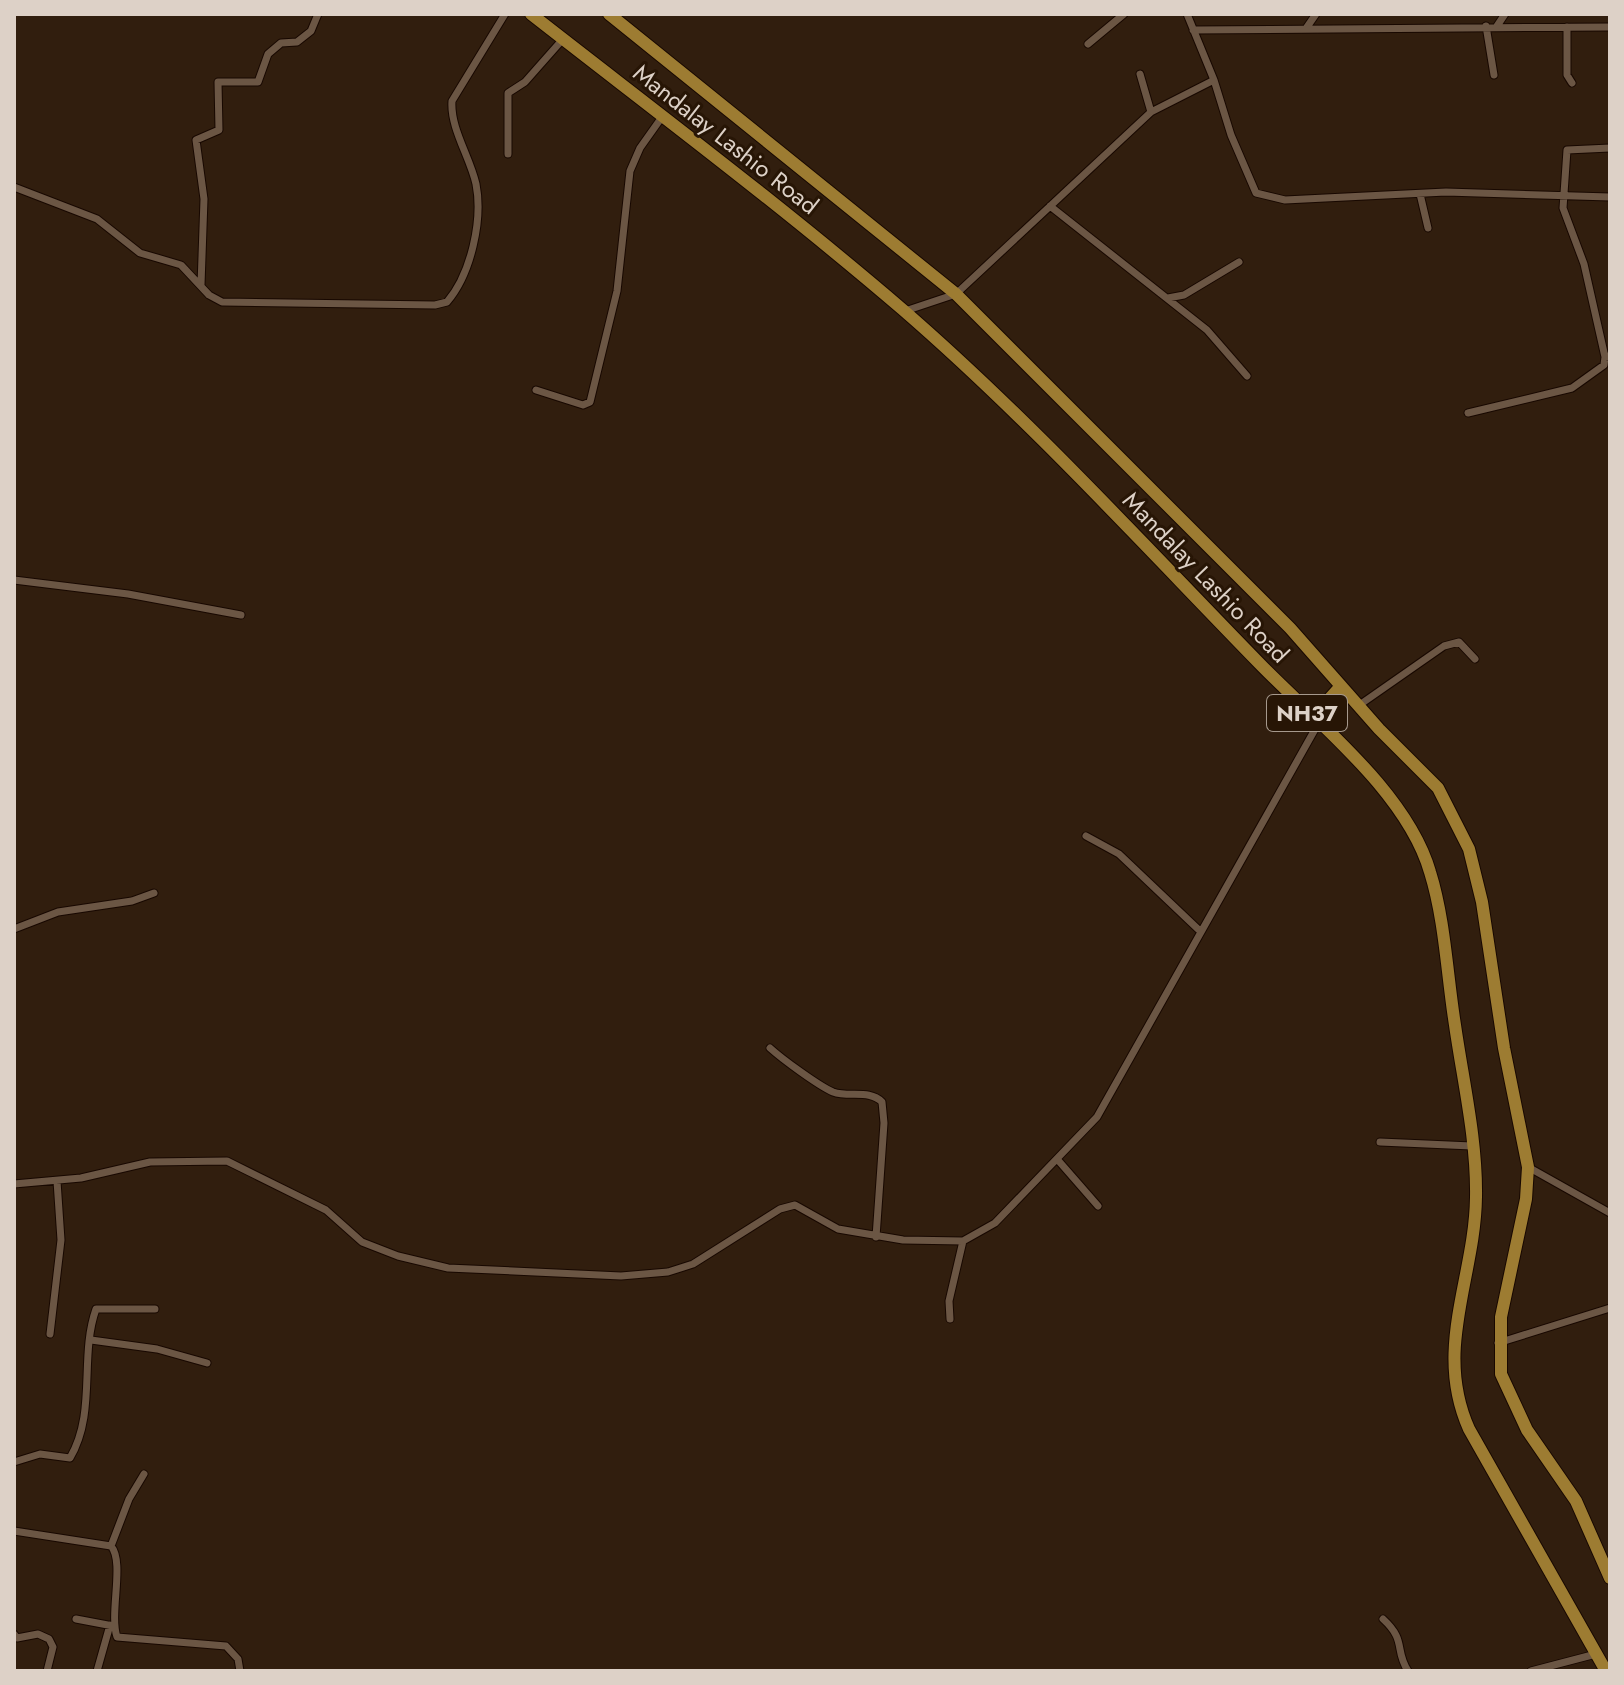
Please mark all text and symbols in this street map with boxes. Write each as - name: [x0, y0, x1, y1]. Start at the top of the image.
- street label: Mandalay Lashio Road: [626, 56, 826, 222]
- street label: Mandalay Lashio Road: [1115, 483, 1297, 671]
- road number: NH37: [1267, 695, 1347, 731]

